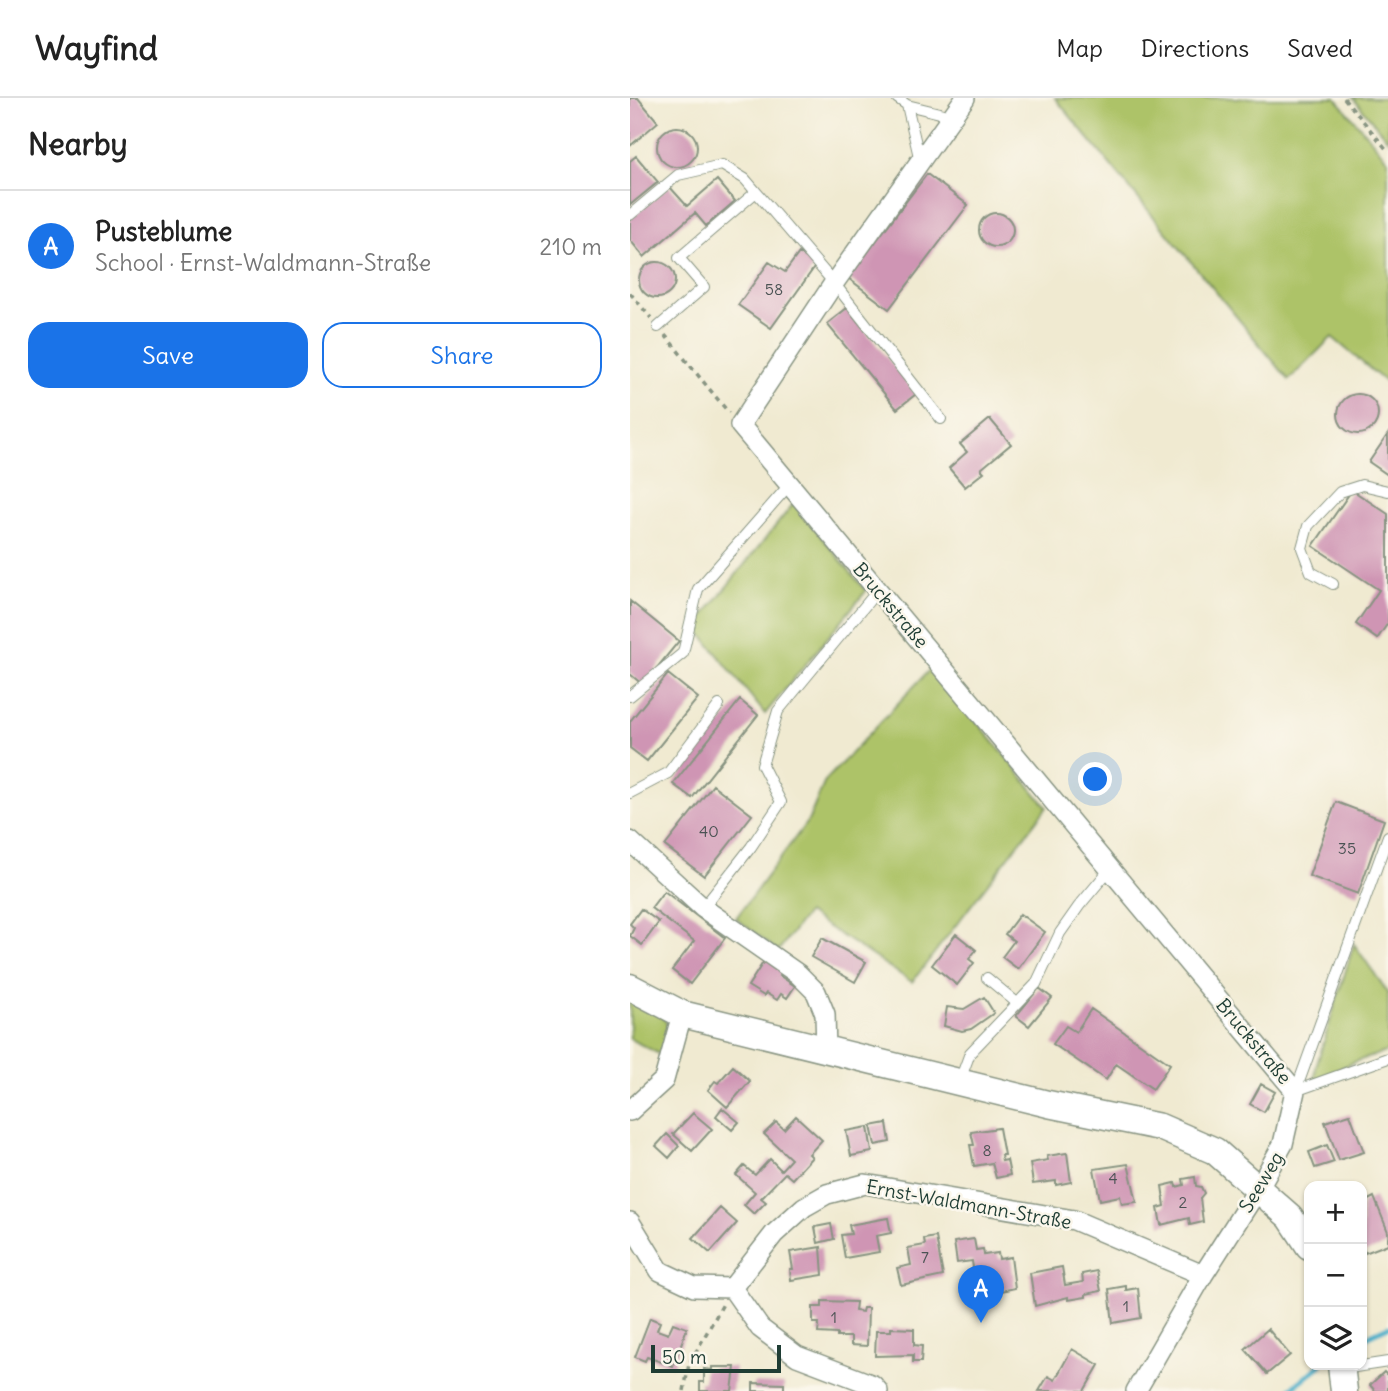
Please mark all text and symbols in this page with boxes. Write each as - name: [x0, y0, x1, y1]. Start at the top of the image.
- text: Wayfind: [35, 27, 158, 69]
- text: Map: [1056, 33, 1103, 63]
- text: Directions: [1141, 33, 1249, 63]
- text: Saved: [1287, 33, 1353, 63]
- text: Nearby: [28, 125, 128, 163]
- text: Pusteblume: [95, 215, 232, 248]
- text: A: [44, 232, 58, 261]
- text: 210 m: [539, 232, 602, 261]
- text: School · Ernst-Waldmann-Straße: [95, 248, 431, 277]
- house number: 58: [765, 279, 783, 299]
- button: Save: [28, 322, 308, 388]
- button: Share: [322, 322, 602, 388]
- street label: Bruckstraße: [848, 557, 934, 653]
- your location: [1078, 762, 1112, 796]
- house number: 40: [699, 821, 719, 841]
- house number: 35: [1338, 838, 1356, 858]
- street label: Bruckstraße: [1211, 993, 1297, 1089]
- house number: 8: [982, 1140, 992, 1160]
- street label: Seeweg: [1234, 1147, 1288, 1217]
- house number: 4: [1108, 1168, 1118, 1188]
- street label: Ernst-Waldmann-Straße: [865, 1174, 1073, 1234]
- map controls: [1304, 1181, 1367, 1370]
- button: +: [1304, 1181, 1367, 1244]
- house number: 2: [1179, 1192, 1188, 1212]
- button: −: [1304, 1244, 1367, 1307]
- house number: 7: [921, 1247, 929, 1267]
- pin: A: [958, 1265, 1004, 1323]
- house number: 1: [1123, 1296, 1129, 1316]
- house number: 1: [831, 1307, 837, 1327]
- button: layers: [1304, 1307, 1367, 1370]
- scale bar: [651, 1342, 780, 1374]
- text: 50 m: [662, 1345, 707, 1369]

